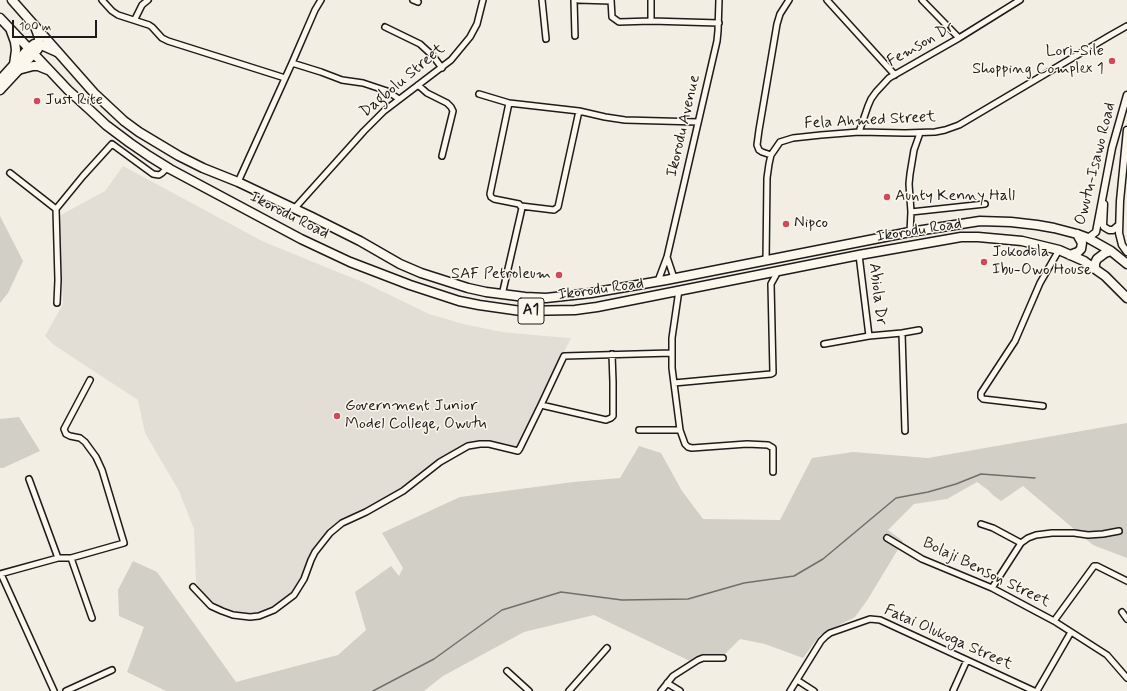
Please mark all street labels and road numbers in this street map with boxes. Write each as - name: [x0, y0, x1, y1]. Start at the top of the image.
- street label: Femson Dr: [884, 18, 958, 72]
- street label: Dagbolu Street: [357, 40, 449, 122]
- street label: Ikorodu Avenue: [663, 73, 705, 179]
- street label: Owutu-Isawo Road: [1071, 101, 1121, 227]
- street label: Fela Ahmed Street: [804, 108, 936, 134]
- street label: Ikorodu Road: [246, 188, 332, 244]
- street label: Ikorodu Road: [875, 215, 963, 247]
- street label: Abiola Dr: [864, 262, 890, 326]
- street label: Ikorodu Road: [557, 274, 645, 306]
- road number: A1: [518, 298, 544, 324]
- street label: Bolaji Benson Street: [919, 534, 1053, 612]
- street label: Fatai Olukoga Street: [881, 601, 1015, 675]

